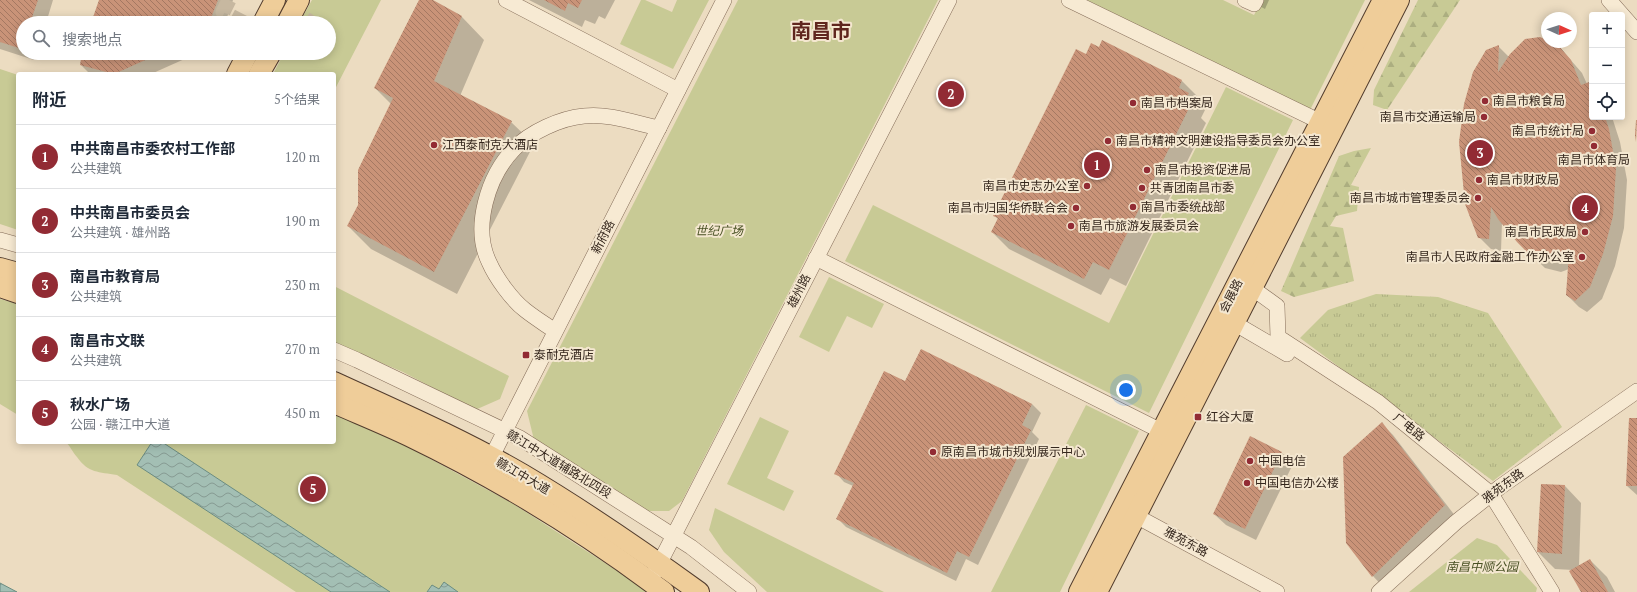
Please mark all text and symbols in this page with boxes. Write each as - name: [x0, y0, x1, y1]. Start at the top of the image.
- north arrow: [1541, 12, 1577, 48]
- map controls: [1589, 12, 1625, 120]
- button: +: [1589, 12, 1625, 48]
- search box: [16, 16, 336, 60]
- district label: 南昌市: [791, 17, 851, 44]
- icon: search: [30, 27, 52, 49]
- text: 搜索地点: [62, 29, 122, 49]
- button: −: [1589, 48, 1625, 84]
- pin: 2: [938, 79, 964, 109]
- button: locate: [1589, 84, 1625, 120]
- text: 附近: [32, 88, 66, 111]
- text: 5个结果: [274, 90, 320, 108]
- place label: 南昌市粮食局: [1493, 93, 1565, 108]
- place label: 南昌市档案局: [1141, 95, 1213, 110]
- marker: 南昌市粮食局: [1480, 96, 1490, 106]
- marker: 南昌市档案局: [1128, 98, 1138, 108]
- place label: 南昌市交通运输局: [1380, 109, 1476, 124]
- marker: 南昌市交通运输局: [1479, 112, 1489, 122]
- place label: 南昌市统计局: [1512, 123, 1584, 138]
- marker: 南昌市统计局: [1587, 126, 1597, 136]
- place label: 南昌市精神文明建设指导委员会办公室: [1116, 133, 1320, 148]
- marker: 南昌市精神文明建设指导委员会办公室: [1103, 136, 1113, 146]
- place label: 江西泰耐克大酒店: [442, 137, 538, 152]
- text: 中共南昌市委农村工作部: [70, 138, 235, 158]
- pin: 3: [1467, 138, 1493, 168]
- marker: 江西泰耐克大酒店: [429, 140, 439, 150]
- marker: 南昌市体育局: [1589, 141, 1599, 151]
- text: 1: [41, 148, 49, 166]
- text: 120 m: [285, 148, 320, 166]
- pin: 1: [1084, 150, 1110, 180]
- place label: 南昌市体育局: [1558, 152, 1630, 167]
- text: 公共建筑: [70, 159, 122, 177]
- place label: 南昌市投资促进局: [1155, 162, 1251, 177]
- marker: 南昌市投资促进局: [1142, 165, 1152, 175]
- place label: 南昌市财政局: [1487, 172, 1559, 187]
- marker: 南昌市财政局: [1474, 175, 1484, 185]
- place label: 南昌市史志办公室: [983, 178, 1079, 193]
- place label: 共青团南昌市委: [1150, 180, 1234, 195]
- marker: 南昌市史志办公室: [1082, 181, 1092, 191]
- marker: 共青团南昌市委: [1137, 183, 1147, 193]
- place label: 南昌市城市管理委员会: [1350, 190, 1470, 205]
- marker: 南昌市城市管理委员会: [1473, 193, 1483, 203]
- pin: 4: [1572, 193, 1598, 223]
- place label: 南昌市委统战部: [1141, 199, 1225, 214]
- place label: 南昌市归国华侨联合会: [948, 200, 1068, 215]
- text: 中共南昌市委员会: [70, 202, 190, 222]
- marker: 南昌市委统战部: [1128, 202, 1138, 212]
- marker: 南昌市归国华侨联合会: [1071, 203, 1081, 213]
- text: 2: [41, 212, 49, 230]
- text: 190 m: [285, 212, 320, 230]
- street label: 新府路: [588, 217, 617, 256]
- place label: 南昌市旅游发展委员会: [1079, 218, 1199, 233]
- marker: 南昌市旅游发展委员会: [1066, 221, 1076, 231]
- text: 公共建筑 · 雄州路: [70, 223, 170, 241]
- park label: 世纪广场: [695, 223, 744, 238]
- place label: 南昌市民政局: [1505, 224, 1577, 239]
- marker: 南昌市民政局: [1580, 227, 1590, 237]
- place label: 南昌市人民政府金融工作办公室: [1406, 249, 1574, 264]
- marker: 南昌市人民政府金融工作办公室: [1577, 252, 1587, 262]
- text: 南昌市教育局: [70, 266, 160, 286]
- street label: 雄州路: [784, 271, 813, 310]
- text: 3: [41, 276, 49, 294]
- text: 230 m: [285, 276, 320, 294]
- street label: 会展路: [1216, 276, 1245, 315]
- text: 公共建筑: [70, 287, 122, 305]
- text: 南昌市文联: [70, 330, 145, 350]
- text: 4: [41, 340, 49, 358]
- text: 270 m: [285, 340, 320, 358]
- place label: 泰耐克酒店: [534, 347, 594, 362]
- marker: 泰耐克酒店: [521, 350, 531, 360]
- text: 公共建筑: [70, 351, 122, 369]
- your location: [1116, 380, 1136, 400]
- text: 秋水广场: [70, 394, 130, 414]
- text: 5: [41, 404, 49, 422]
- text: 450 m: [285, 404, 320, 422]
- place label: 红谷大厦: [1206, 409, 1254, 424]
- street label: 广电路: [1391, 409, 1428, 444]
- marker: 红谷大厦: [1193, 412, 1203, 422]
- text: 公园 · 赣江中大道: [70, 415, 170, 433]
- street label: 赣江中大道辅路北四段: [504, 427, 614, 501]
- place label: 原南昌市城市规划展示中心: [941, 444, 1085, 459]
- marker: 原南昌市城市规划展示中心: [928, 447, 938, 457]
- place label: 中国电信: [1258, 453, 1306, 468]
- street label: 赣江中大道: [493, 455, 553, 497]
- marker: 中国电信: [1245, 456, 1255, 466]
- street label: 雅苑东路: [1479, 465, 1526, 506]
- pin: 5: [300, 474, 326, 504]
- place label: 中国电信办公楼: [1255, 475, 1339, 490]
- marker: 中国电信办公楼: [1242, 478, 1252, 488]
- street label: 雅苑东路: [1162, 524, 1211, 559]
- park label: 南昌中顺公园: [1446, 559, 1520, 574]

